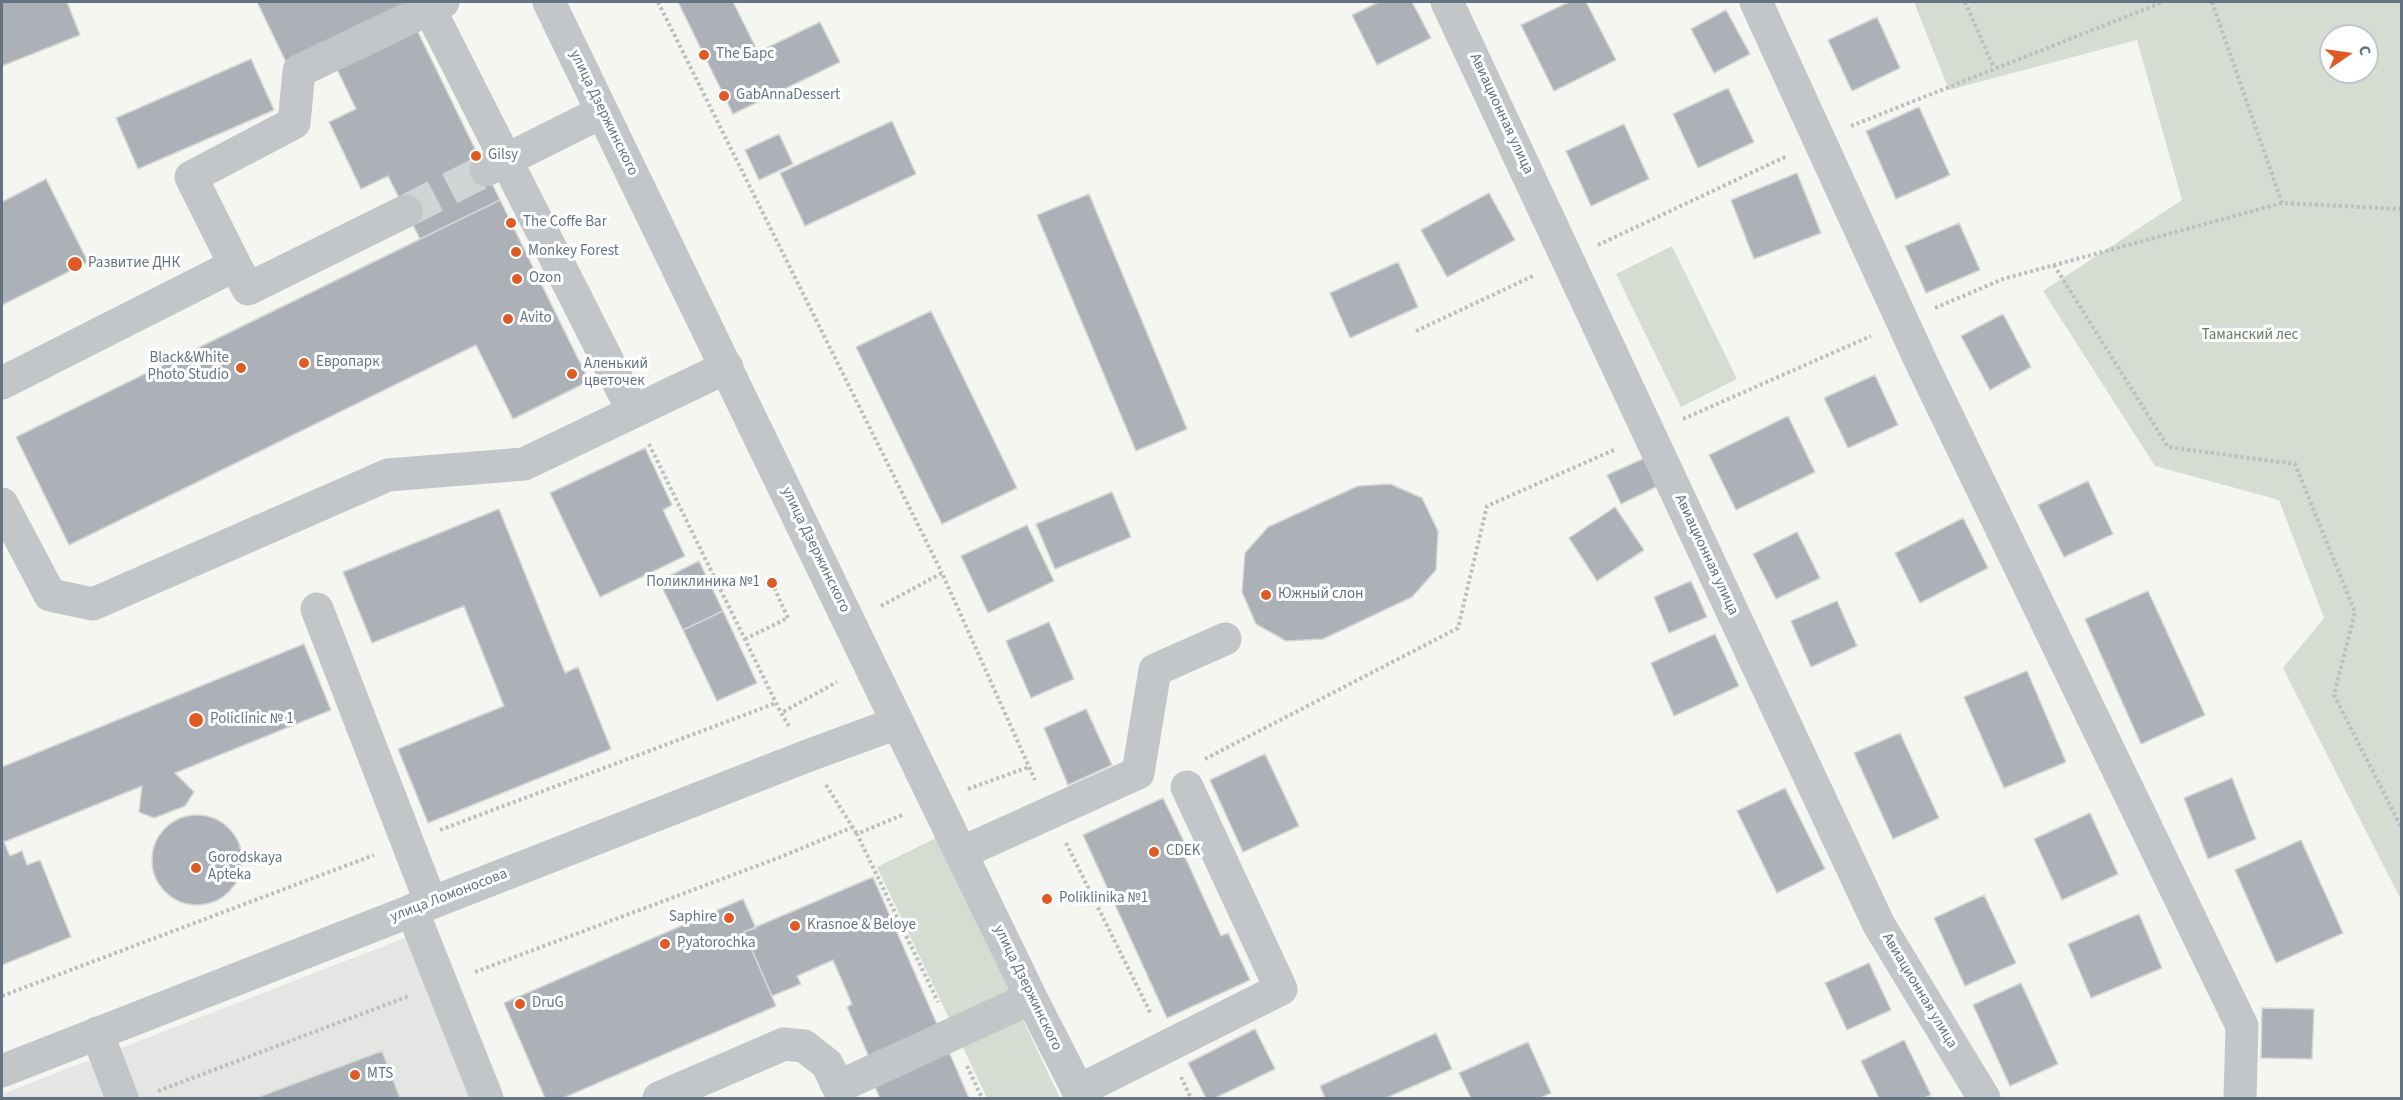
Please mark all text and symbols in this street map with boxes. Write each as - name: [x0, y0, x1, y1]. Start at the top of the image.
- north arrow: [2319, 24, 2379, 84]
- text: С: [2353, 43, 2376, 57]
- place label: The Барс: [716, 46, 774, 64]
- street label: улица Дзержинского: [565, 47, 641, 179]
- marker: The Барс: [697, 48, 711, 62]
- street label: Авиационная улица: [1465, 51, 1537, 177]
- place label: GabAnnaDessert: [736, 87, 840, 105]
- marker: GabAnnaDessert: [717, 89, 731, 103]
- place label: Gilsy: [488, 147, 518, 165]
- marker: Gilsy: [469, 149, 483, 163]
- place label: The Coffe Bar: [523, 214, 607, 232]
- marker: The Coffe Bar: [504, 216, 518, 230]
- place label: Monkey Forest: [528, 243, 619, 261]
- marker: Monkey Forest: [509, 245, 523, 259]
- marker: Развитие ДНК: [66, 255, 84, 273]
- place label: Развитие ДНК: [88, 255, 180, 273]
- place label: Ozon: [529, 270, 561, 288]
- marker: Ozon: [510, 272, 524, 286]
- place label: Avito: [520, 310, 552, 328]
- marker: Avito: [501, 312, 515, 326]
- park label: Таманский лес: [2202, 327, 2298, 345]
- place label: Black&White Photo Studio: [147, 350, 229, 385]
- place label: Европарк: [316, 354, 380, 372]
- marker: Европарк: [297, 356, 311, 370]
- place label: Аленький цветочек: [584, 356, 648, 391]
- marker: Black&White Photo Studio: [234, 361, 248, 375]
- marker: Аленький цветочек: [565, 367, 579, 381]
- street label: улица Дзержинского: [777, 484, 853, 616]
- street label: Авиационная улица: [1670, 492, 1742, 618]
- place label: Поликлиника №1: [646, 574, 760, 592]
- marker: Поликлиника №1: [765, 576, 779, 590]
- place label: Южный слон: [1278, 586, 1363, 604]
- marker: Южный слон: [1259, 588, 1273, 602]
- marker: Policlinic № 1: [187, 711, 205, 729]
- place label: Policlinic № 1: [210, 711, 294, 729]
- place label: CDEK: [1166, 843, 1200, 861]
- marker: CDEK: [1147, 845, 1161, 859]
- place label: Gorodskaya Apteka: [208, 850, 282, 885]
- marker: Gorodskaya Apteka: [189, 861, 203, 875]
- street label: улица Ломоносова: [388, 865, 510, 927]
- place label: Poliklinika №1: [1059, 890, 1148, 908]
- marker: Poliklinika №1: [1040, 892, 1054, 906]
- place label: Saphire: [669, 909, 717, 927]
- marker: Saphire: [722, 911, 736, 925]
- place label: Krasnoe & Beloye: [807, 917, 916, 935]
- marker: Krasnoe & Beloye: [788, 919, 802, 933]
- street label: улица Дзержинского: [989, 922, 1065, 1054]
- street label: Авиационная улица: [1877, 930, 1961, 1052]
- place label: Pyatorochka: [677, 935, 756, 953]
- marker: Pyatorochka: [658, 937, 672, 951]
- place label: DruG: [532, 995, 564, 1013]
- marker: DruG: [513, 997, 527, 1011]
- place label: MTS: [367, 1066, 393, 1084]
- marker: MTS: [348, 1068, 362, 1082]

